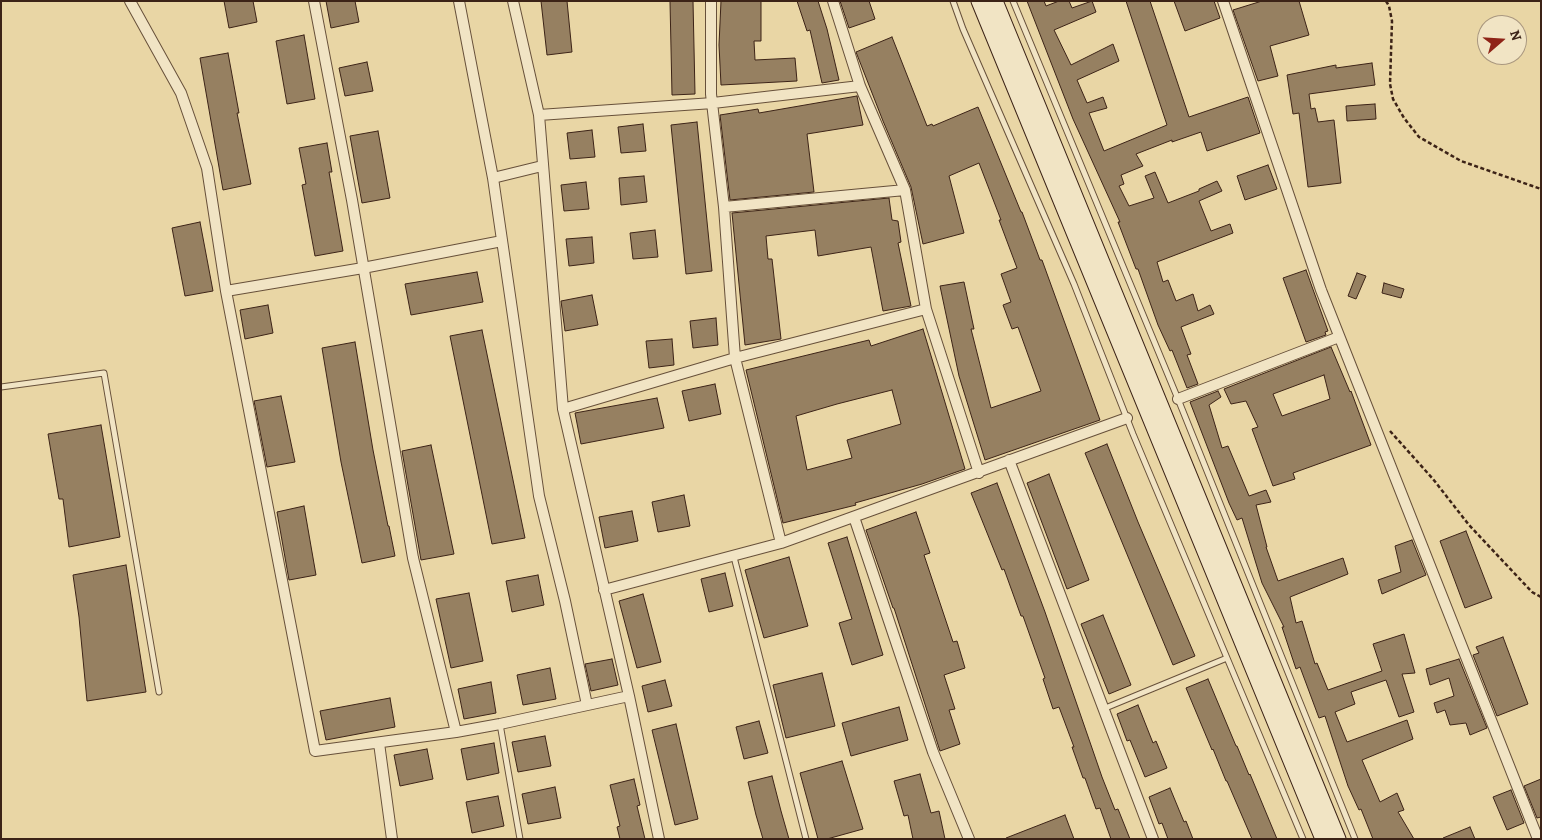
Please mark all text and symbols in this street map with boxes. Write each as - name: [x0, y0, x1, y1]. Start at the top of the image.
- north arrow: [1477, 15, 1527, 65]
- text: N: [1505, 27, 1526, 43]

